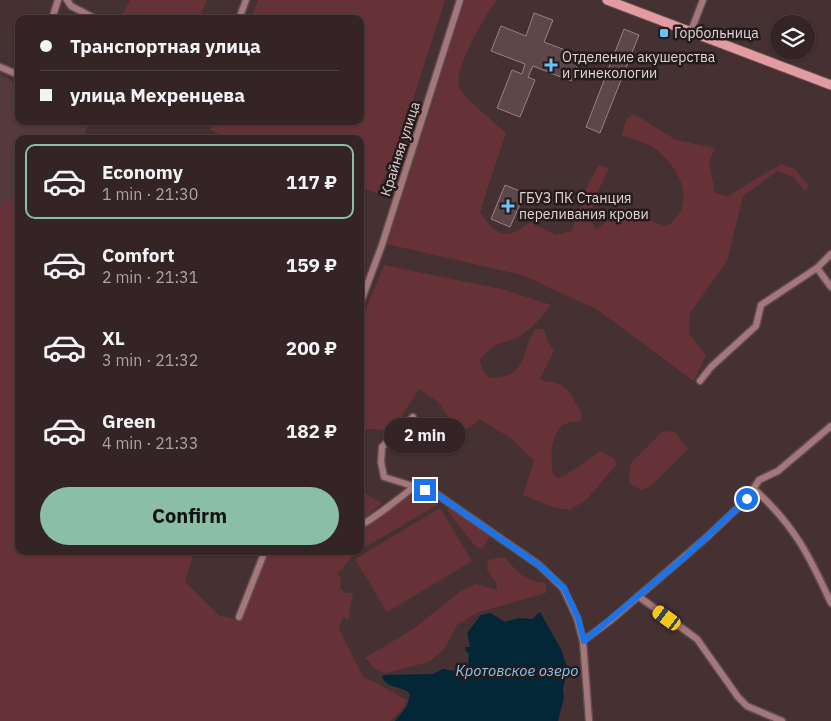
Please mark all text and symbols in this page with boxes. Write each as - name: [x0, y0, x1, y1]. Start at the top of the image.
- map controls: [770, 15, 815, 60]
- button: layers: [770, 15, 815, 60]
- place label: Горбольница: [674, 24, 759, 42]
- marker: Горбольница: [658, 27, 670, 39]
- text: Транспортная улица: [70, 34, 261, 58]
- place label: Отделение акушерства и гинекологии: [562, 48, 716, 82]
- marker: Отделение акушерства и гинекологии: [544, 58, 558, 72]
- text: улица Мехренцева: [70, 83, 245, 107]
- street label: Крайняя улица: [376, 99, 424, 199]
- icon: car: [42, 159, 87, 204]
- text: Economy: [102, 160, 183, 184]
- text: 117 ₽: [286, 170, 337, 194]
- text: 1 min · 21:30: [102, 184, 198, 204]
- place label: ГБУЗ ПК Станция переливания крови: [519, 189, 649, 223]
- marker: ГБУЗ ПК Станция переливания крови: [501, 199, 515, 213]
- icon: car: [42, 242, 87, 287]
- text: Comfort: [102, 243, 175, 267]
- text: 159 ₽: [286, 253, 337, 277]
- text: 2 min · 21:31: [102, 267, 198, 287]
- icon: car: [42, 325, 87, 370]
- text: XL: [102, 326, 125, 350]
- text: 200 ₽: [286, 336, 337, 360]
- text: 3 min · 21:32: [102, 350, 198, 370]
- icon: car: [42, 408, 87, 453]
- text: Green: [102, 409, 156, 433]
- callout: 2 min: [384, 418, 466, 452]
- text: 182 ₽: [286, 419, 337, 443]
- text: 2 min: [404, 425, 446, 445]
- text: 4 min · 21:33: [102, 433, 198, 453]
- route end: [414, 479, 436, 501]
- button: Confirm: [40, 487, 339, 545]
- route start: [736, 488, 758, 510]
- car: [650, 603, 683, 633]
- water label: Кротовское озеро: [455, 661, 579, 680]

